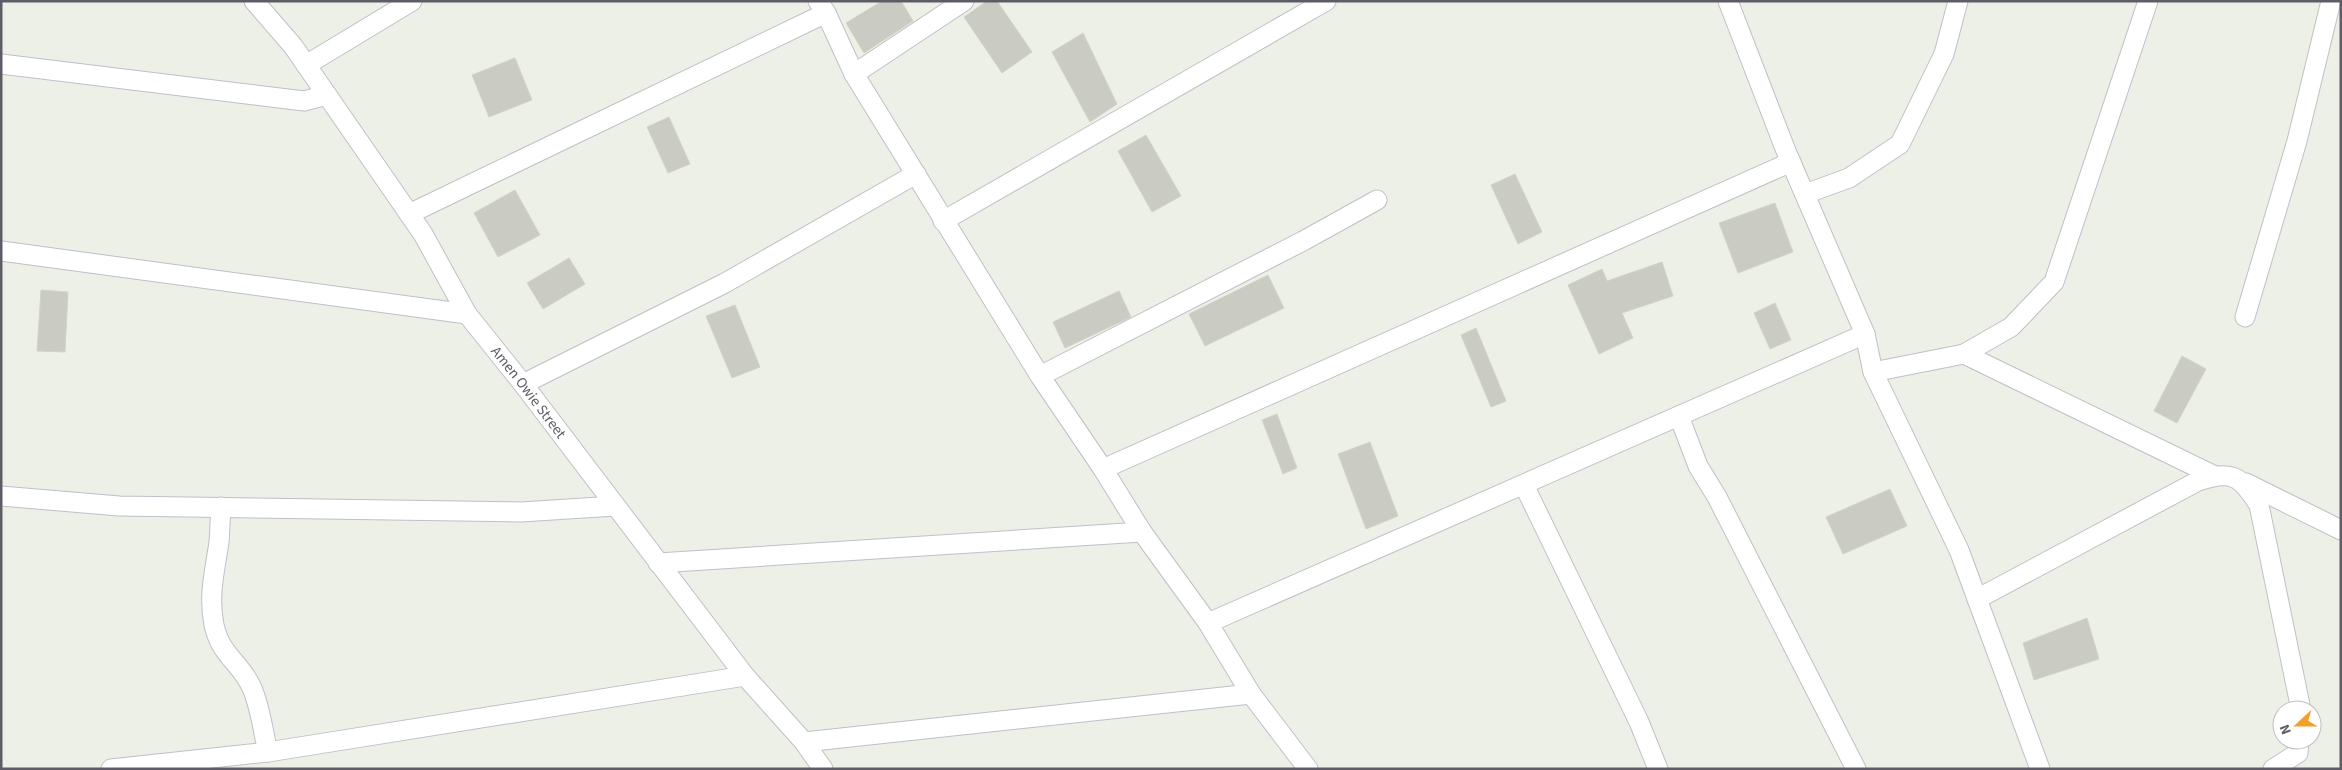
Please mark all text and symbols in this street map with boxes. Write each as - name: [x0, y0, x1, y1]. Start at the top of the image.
- street label: Amen Owie Street: [486, 342, 571, 443]
- north arrow: [2272, 700, 2322, 750]
- text: N: [2275, 721, 2297, 737]

